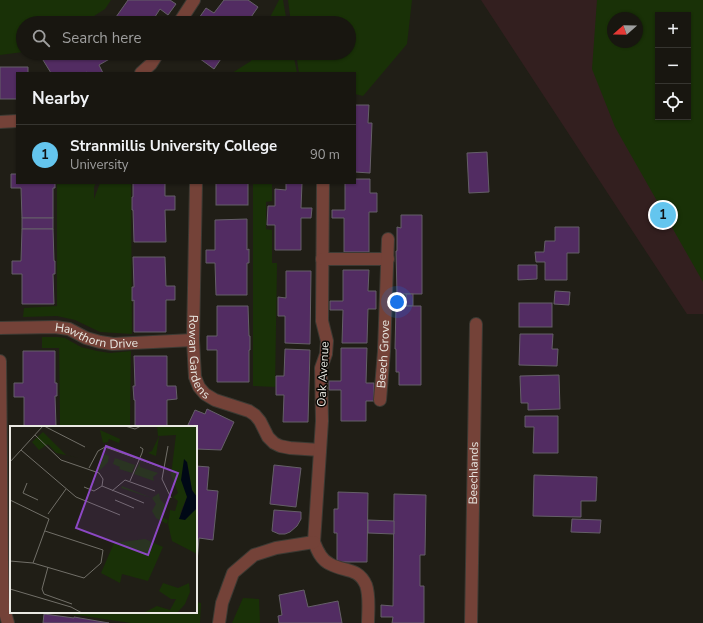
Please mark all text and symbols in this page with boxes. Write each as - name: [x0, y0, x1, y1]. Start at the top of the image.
- north arrow: [607, 12, 643, 48]
- map controls: [655, 12, 691, 120]
- button: +: [655, 12, 691, 48]
- search box: [16, 16, 356, 60]
- icon: search: [30, 27, 52, 49]
- text: Search here: [62, 28, 142, 48]
- button: −: [655, 48, 691, 84]
- button: locate: [655, 84, 691, 120]
- text: Nearby: [32, 87, 89, 110]
- text: Stranmillis University College: [70, 136, 277, 156]
- text: 1: [41, 146, 49, 164]
- text: 90 m: [310, 146, 340, 164]
- text: University: [70, 156, 129, 174]
- pin: 1: [650, 200, 676, 230]
- your location: [387, 292, 407, 312]
- street label: Rowan Gardens: [185, 315, 213, 403]
- street label: Hawthorn Drive: [54, 319, 138, 352]
- street label: Beech Grove: [373, 320, 393, 389]
- street label: Oak Avenue: [313, 341, 333, 407]
- inset map: [10, 426, 197, 613]
- street label: Beechlands: [465, 441, 482, 505]

